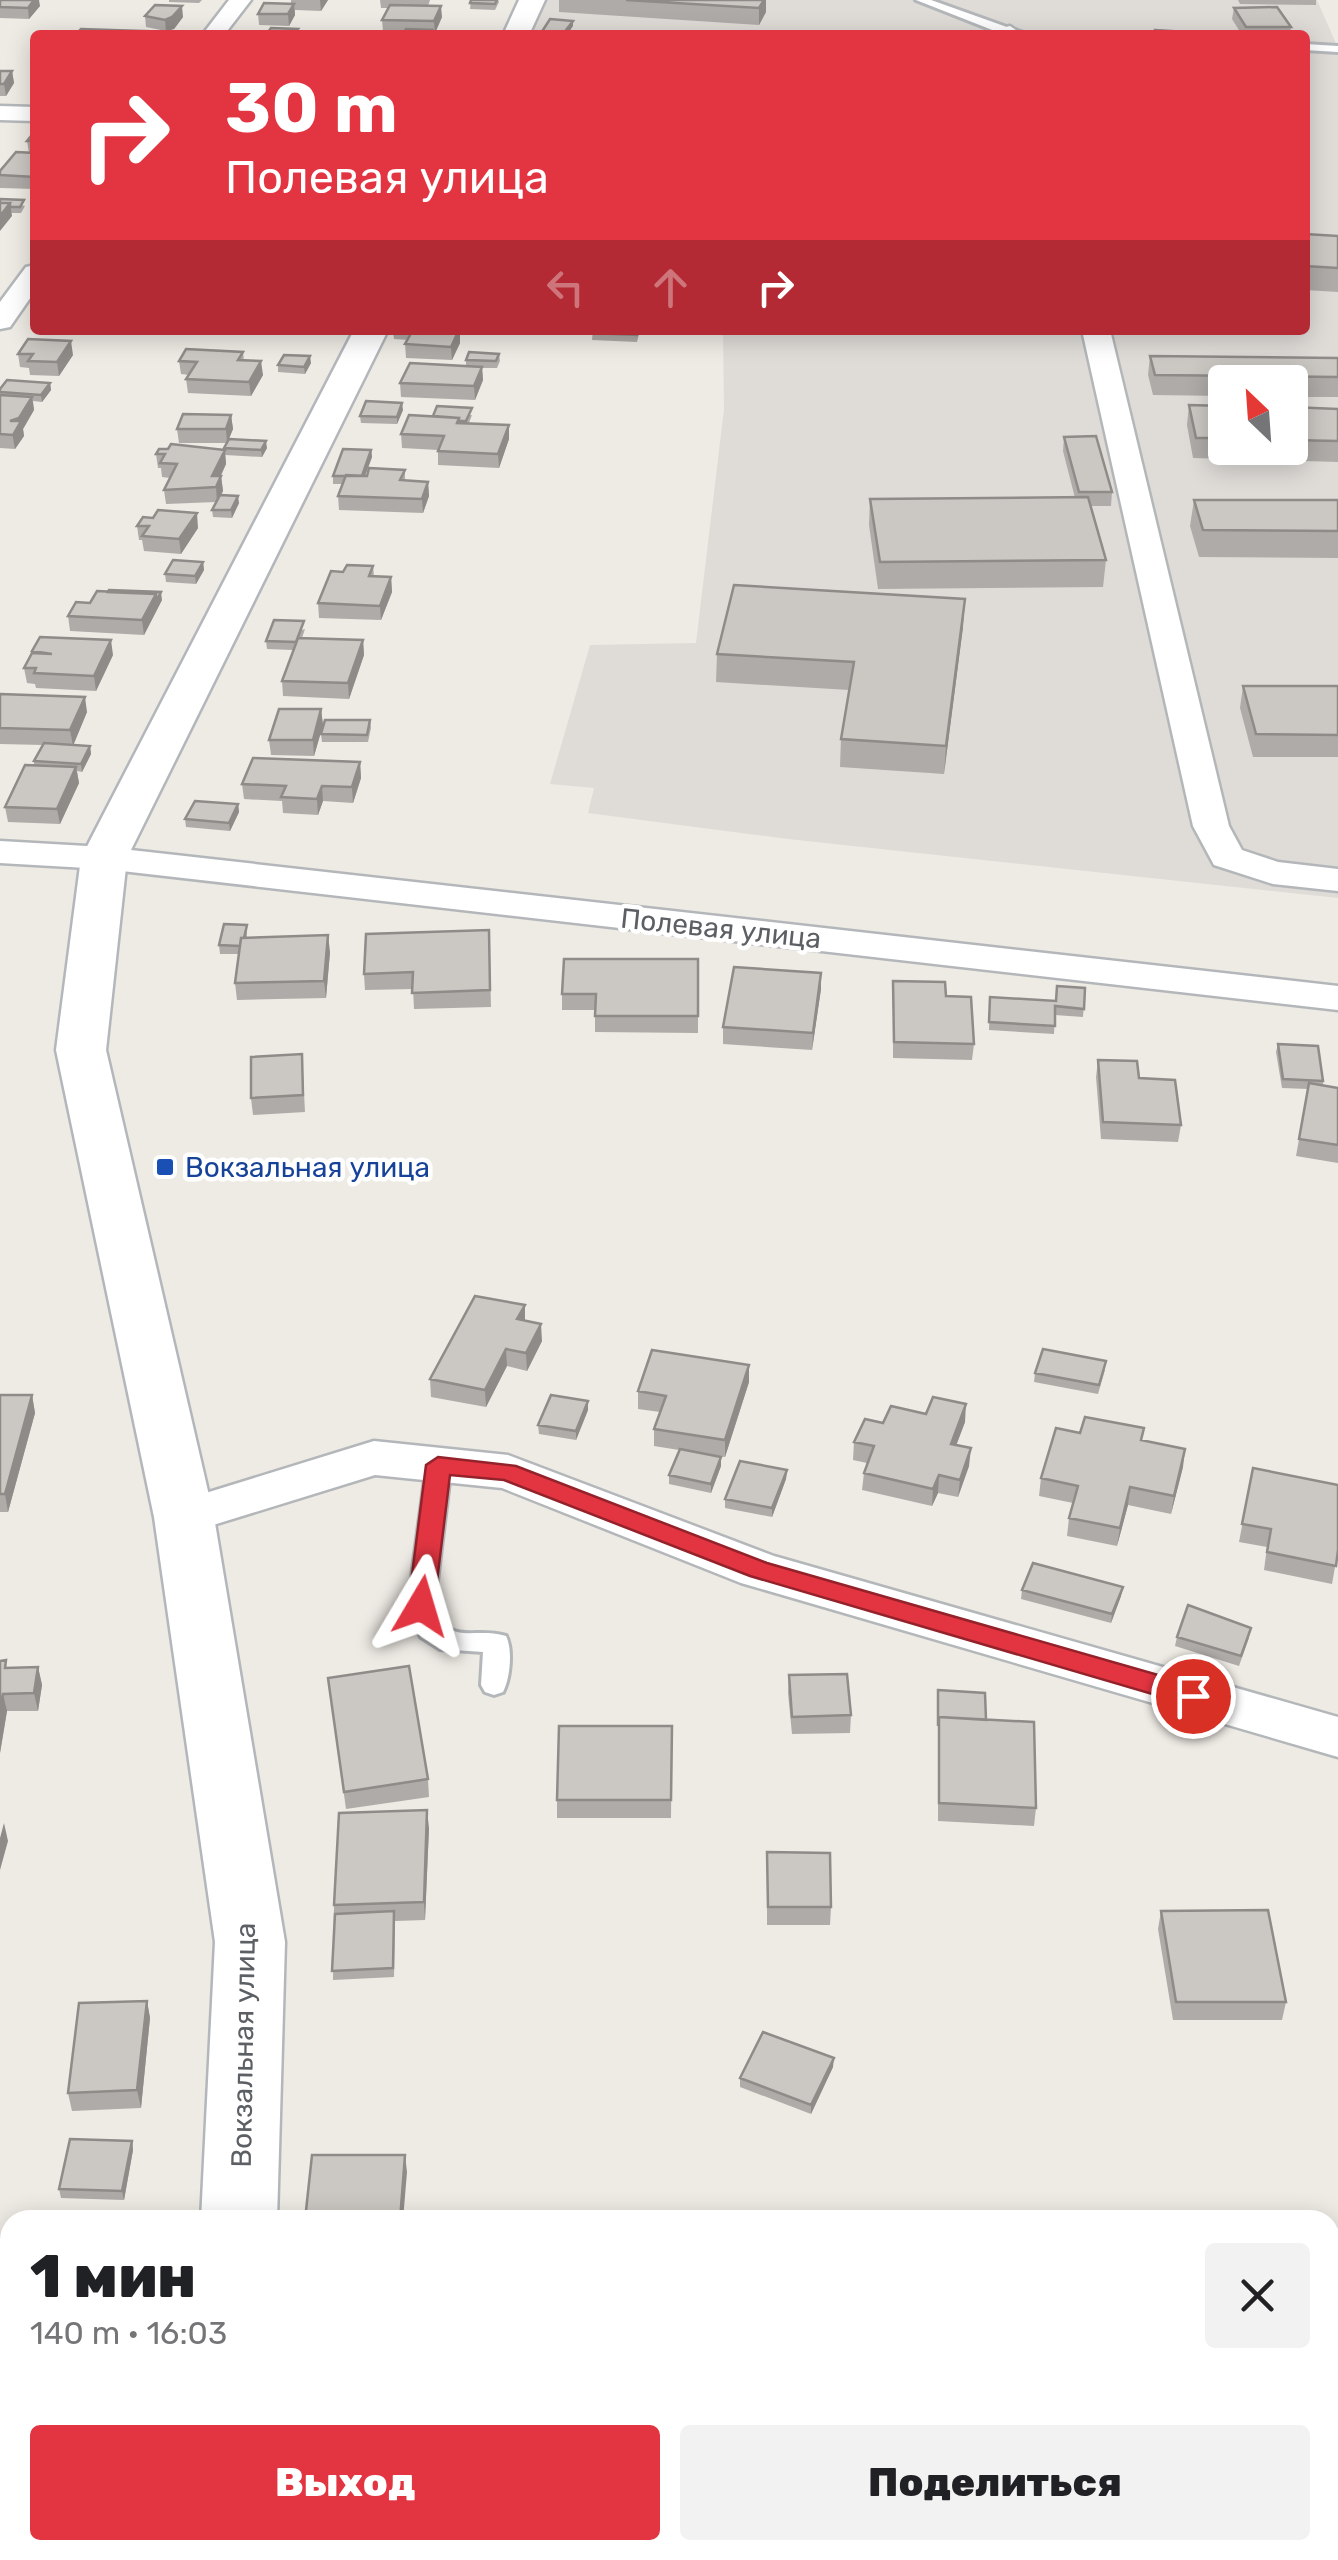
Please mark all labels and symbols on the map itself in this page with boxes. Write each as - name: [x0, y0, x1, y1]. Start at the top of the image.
- north arrow: [1208, 365, 1308, 465]
- street label: Полевая улица: [619, 902, 823, 955]
- place label: Вокзальная улица: [185, 1151, 430, 1184]
- marker: Вокзальная улица: [154, 1156, 176, 1178]
- position arrow: [369, 1554, 473, 1658]
- pin: [1151, 1654, 1236, 1739]
- street label: Вокзальная улица: [225, 1922, 262, 2168]

